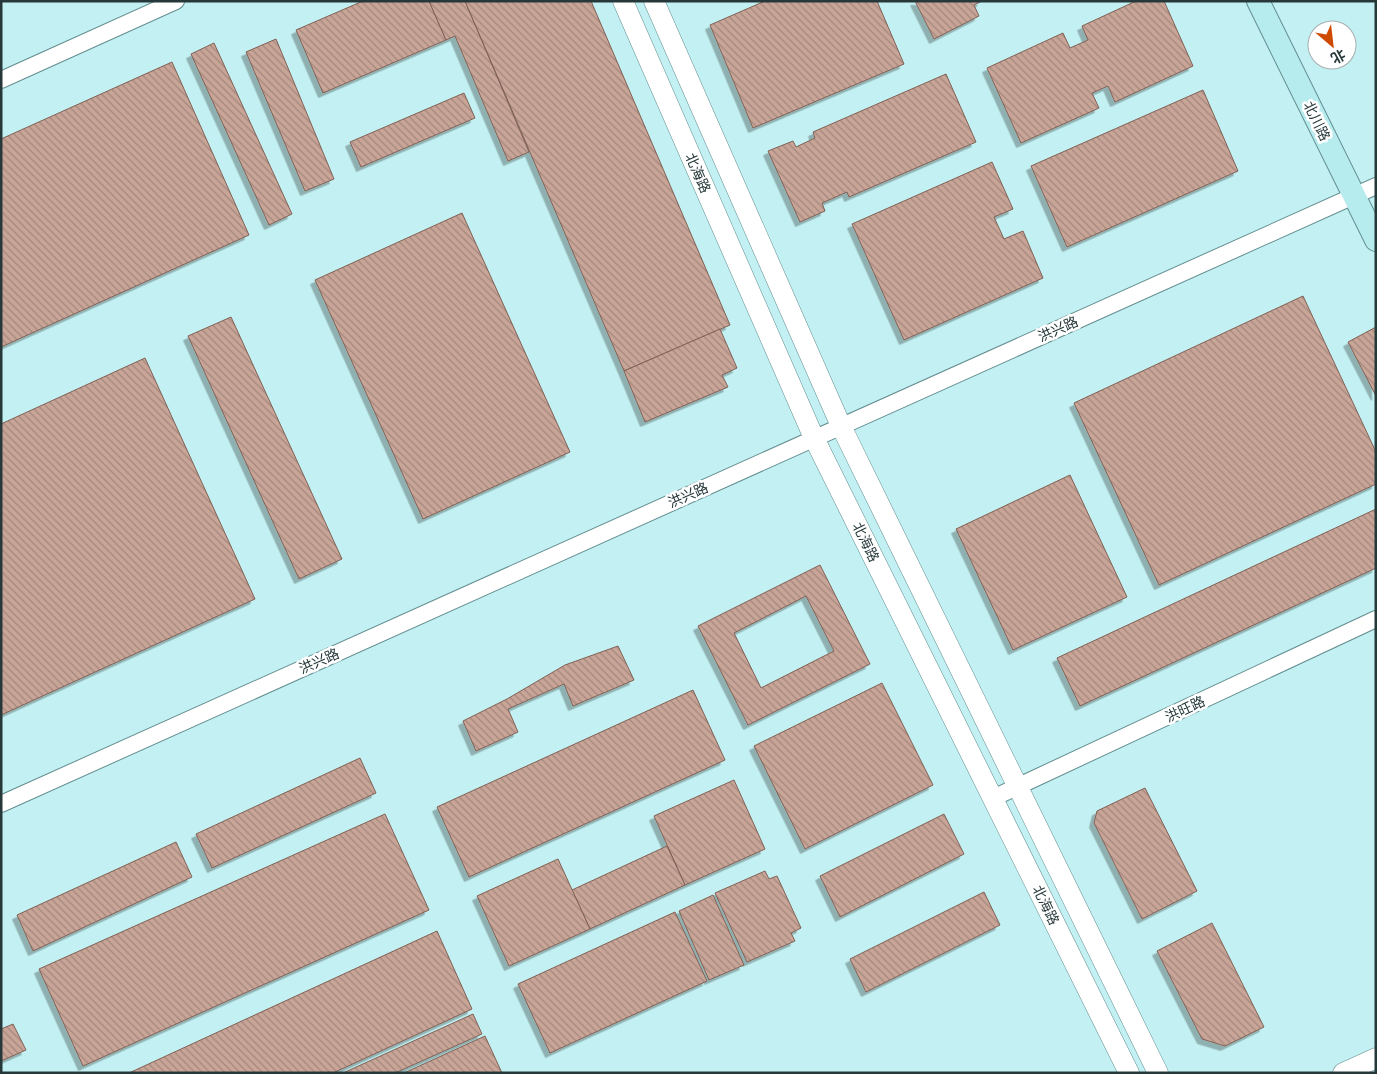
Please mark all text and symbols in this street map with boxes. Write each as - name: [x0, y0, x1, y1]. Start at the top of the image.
- north arrow: [1307, 20, 1357, 70]
- text: 北: [1328, 45, 1349, 68]
- street label: 北川路: [1300, 98, 1334, 144]
- street label: 北海路: [681, 150, 715, 196]
- street label: 洪兴路: [1035, 312, 1081, 346]
- street label: 洪兴路: [665, 478, 711, 512]
- street label: 北海路: [849, 519, 883, 565]
- street label: 洪兴路: [296, 644, 342, 678]
- street label: 洪旺路: [1162, 692, 1208, 726]
- street label: 北海路: [1029, 882, 1063, 928]

